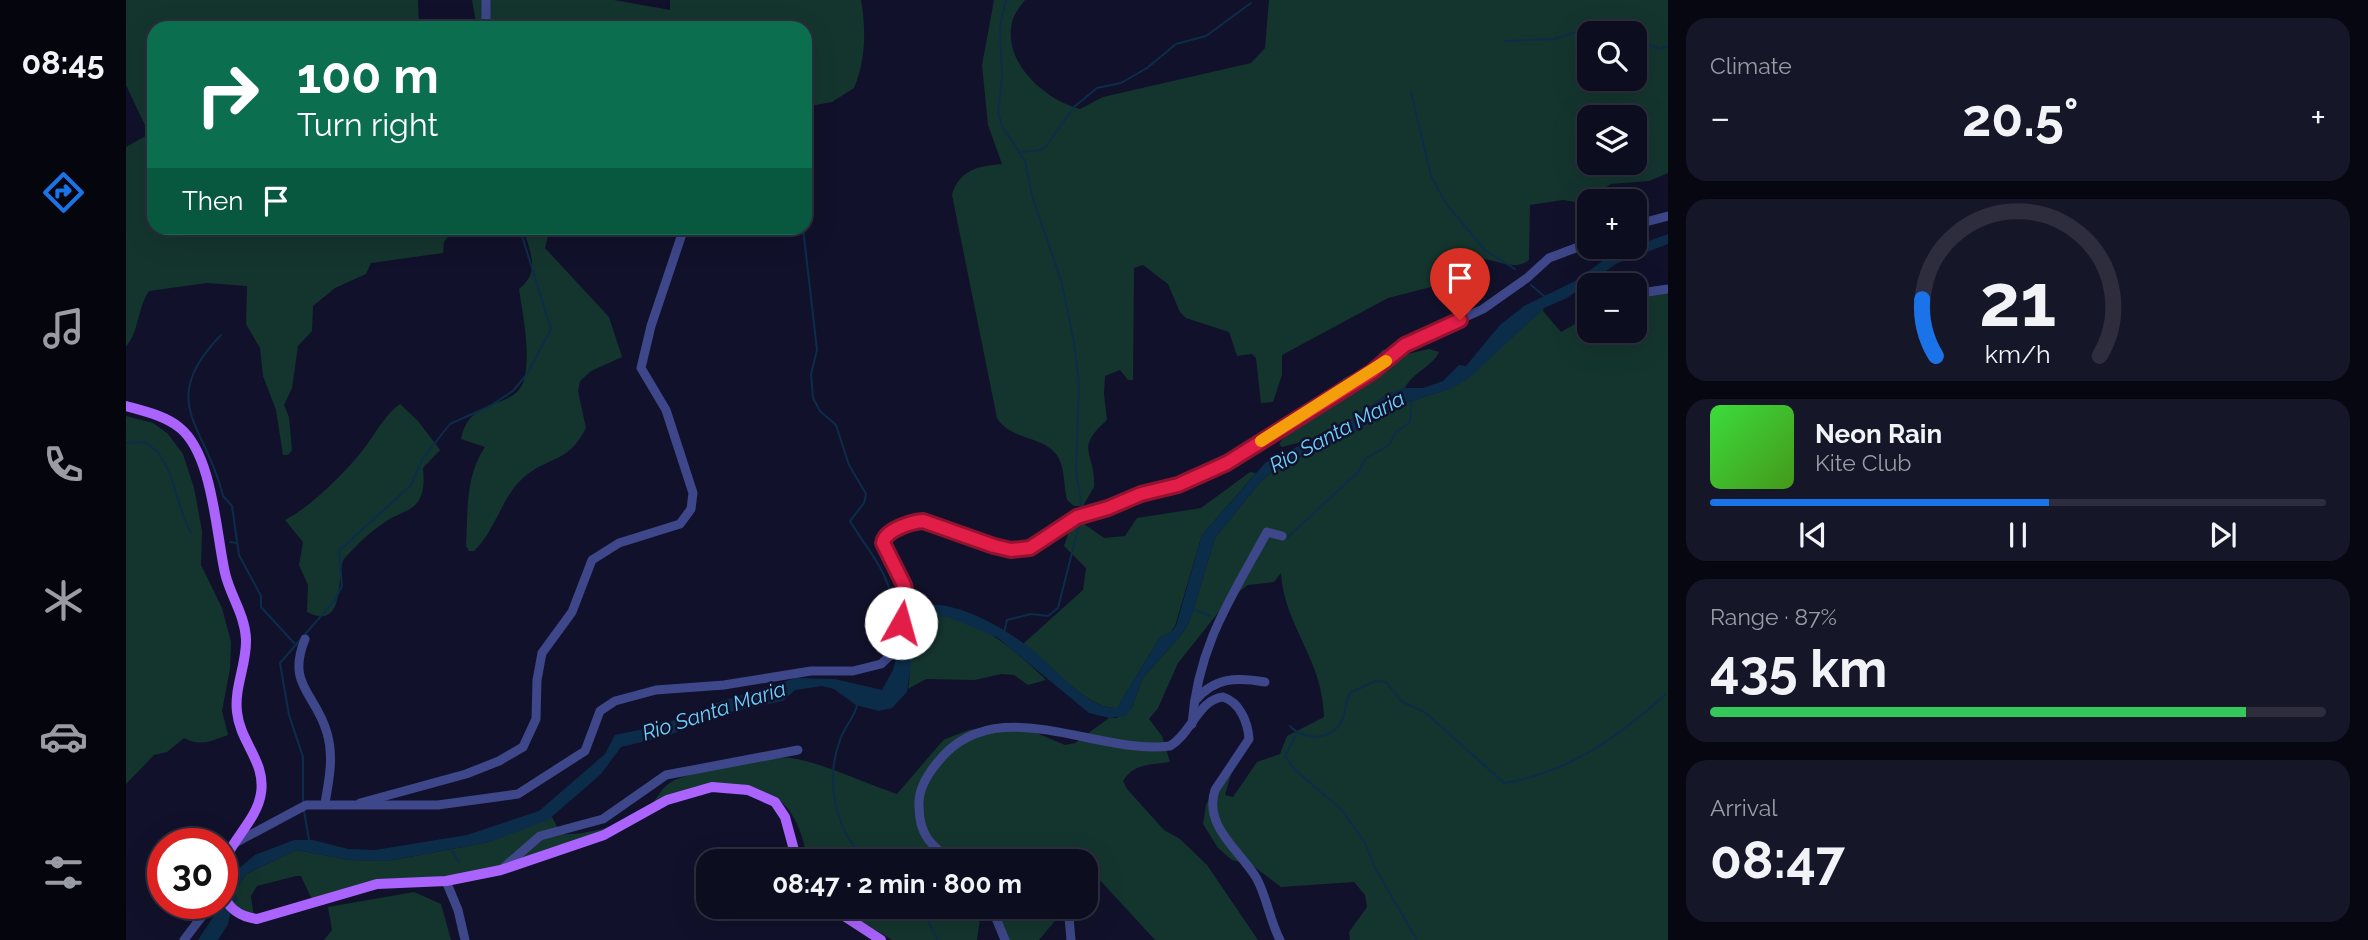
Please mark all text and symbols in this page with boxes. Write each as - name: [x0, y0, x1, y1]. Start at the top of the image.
- map controls: [1577, 21, 1647, 343]
- button: search: [1577, 21, 1647, 91]
- text: 08:45: [22, 44, 104, 81]
- text: 100 m: [297, 47, 439, 104]
- icon: right: [182, 49, 273, 140]
- text: Climate: [1710, 52, 1792, 79]
- text: 20.5°: [1962, 87, 2079, 148]
- text: −: [1710, 95, 1730, 140]
- text: +: [2310, 95, 2326, 140]
- button: layers: [1577, 105, 1647, 175]
- text: Turn right: [297, 106, 438, 143]
- icon: directions: [39, 168, 88, 217]
- icon: arrive: [257, 182, 295, 220]
- text: Then: [182, 186, 243, 216]
- button: +: [1577, 189, 1647, 259]
- pin: [1430, 248, 1490, 320]
- text: 21: [1979, 258, 2057, 343]
- icon: arrive: [1441, 259, 1479, 297]
- button: −: [1577, 273, 1647, 343]
- icon: music: [39, 304, 88, 353]
- text: km/h: [1985, 338, 2051, 368]
- water label: Rio Santa Maria: [1265, 385, 1409, 478]
- text: Neon Rain: [1815, 419, 1942, 449]
- icon: phone: [39, 440, 88, 489]
- text: Kite Club: [1815, 449, 1912, 476]
- icon: previous: [1794, 516, 1832, 554]
- icon: pause: [1999, 516, 2037, 554]
- icon: next: [2204, 516, 2242, 554]
- icon: climate: [39, 576, 88, 625]
- position arrow: [864, 586, 938, 660]
- text: Range · 87%: [1710, 603, 1837, 630]
- text: 435 km: [1710, 638, 1887, 699]
- water label: Rio Santa Maria: [639, 675, 789, 746]
- icon: car: [39, 712, 88, 761]
- text: Arrival: [1710, 794, 1777, 821]
- speed limit sign: 30: [147, 828, 238, 919]
- text: 08:47: [1710, 829, 1845, 890]
- icon: filters: [39, 848, 88, 897]
- text: 08:47 · 2 min · 800 m: [772, 869, 1022, 899]

